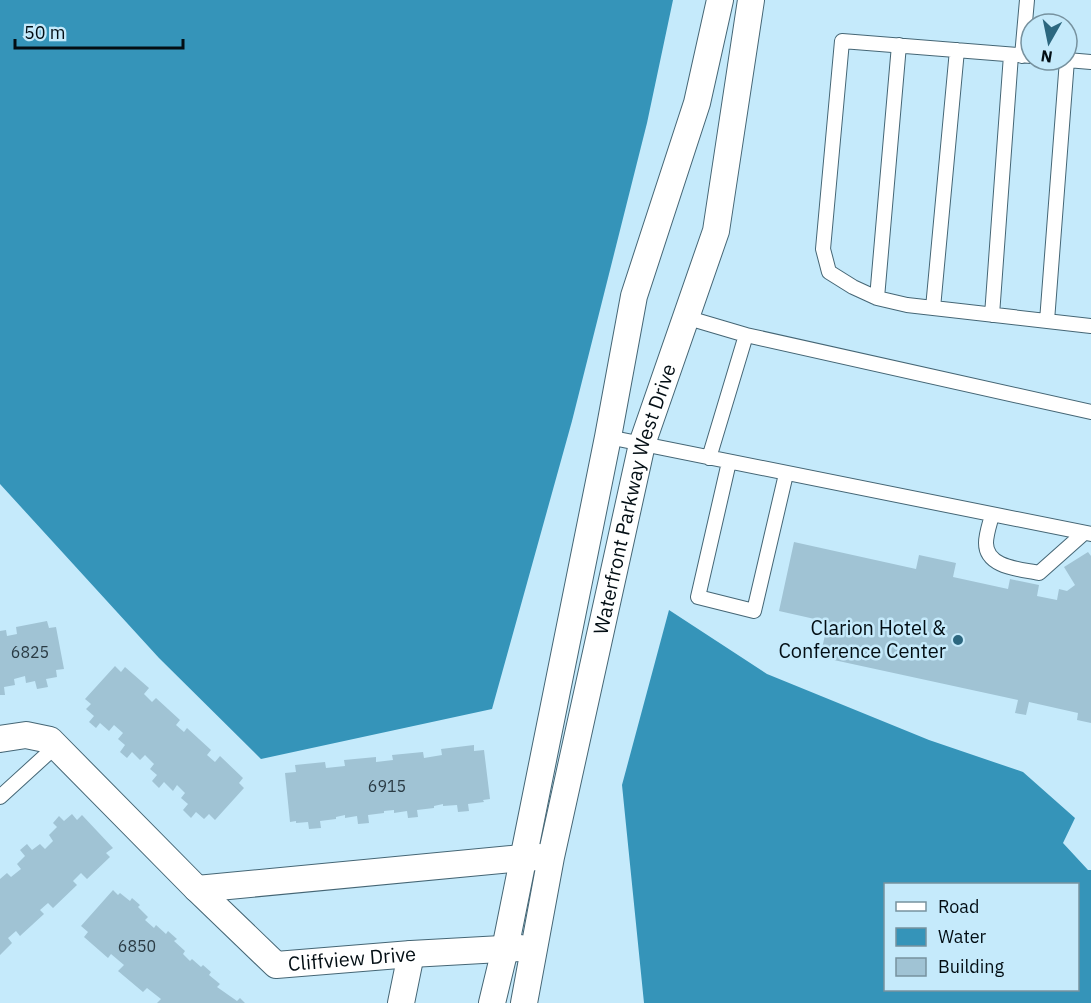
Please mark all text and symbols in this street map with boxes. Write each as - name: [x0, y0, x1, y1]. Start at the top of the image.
- scale bar: [15, 12, 183, 50]
- north arrow: [1019, 12, 1079, 72]
- text: 50 m: [24, 21, 66, 44]
- text: N: [1039, 46, 1054, 68]
- street label: Waterfront Parkway West Drive: [586, 360, 682, 637]
- place label: Clarion Hotel & Conference Center: [778, 614, 946, 664]
- marker: Clarion Hotel & Conference Center: [951, 633, 965, 647]
- house number: 6825: [11, 642, 49, 662]
- house number: 6915: [368, 776, 406, 796]
- legend: [884, 883, 1079, 991]
- text: Road: [938, 895, 979, 918]
- text: Water: [938, 925, 987, 948]
- house number: 6850: [118, 936, 156, 956]
- street label: Cliffview Drive: [287, 940, 417, 977]
- text: Building: [938, 955, 1005, 978]

